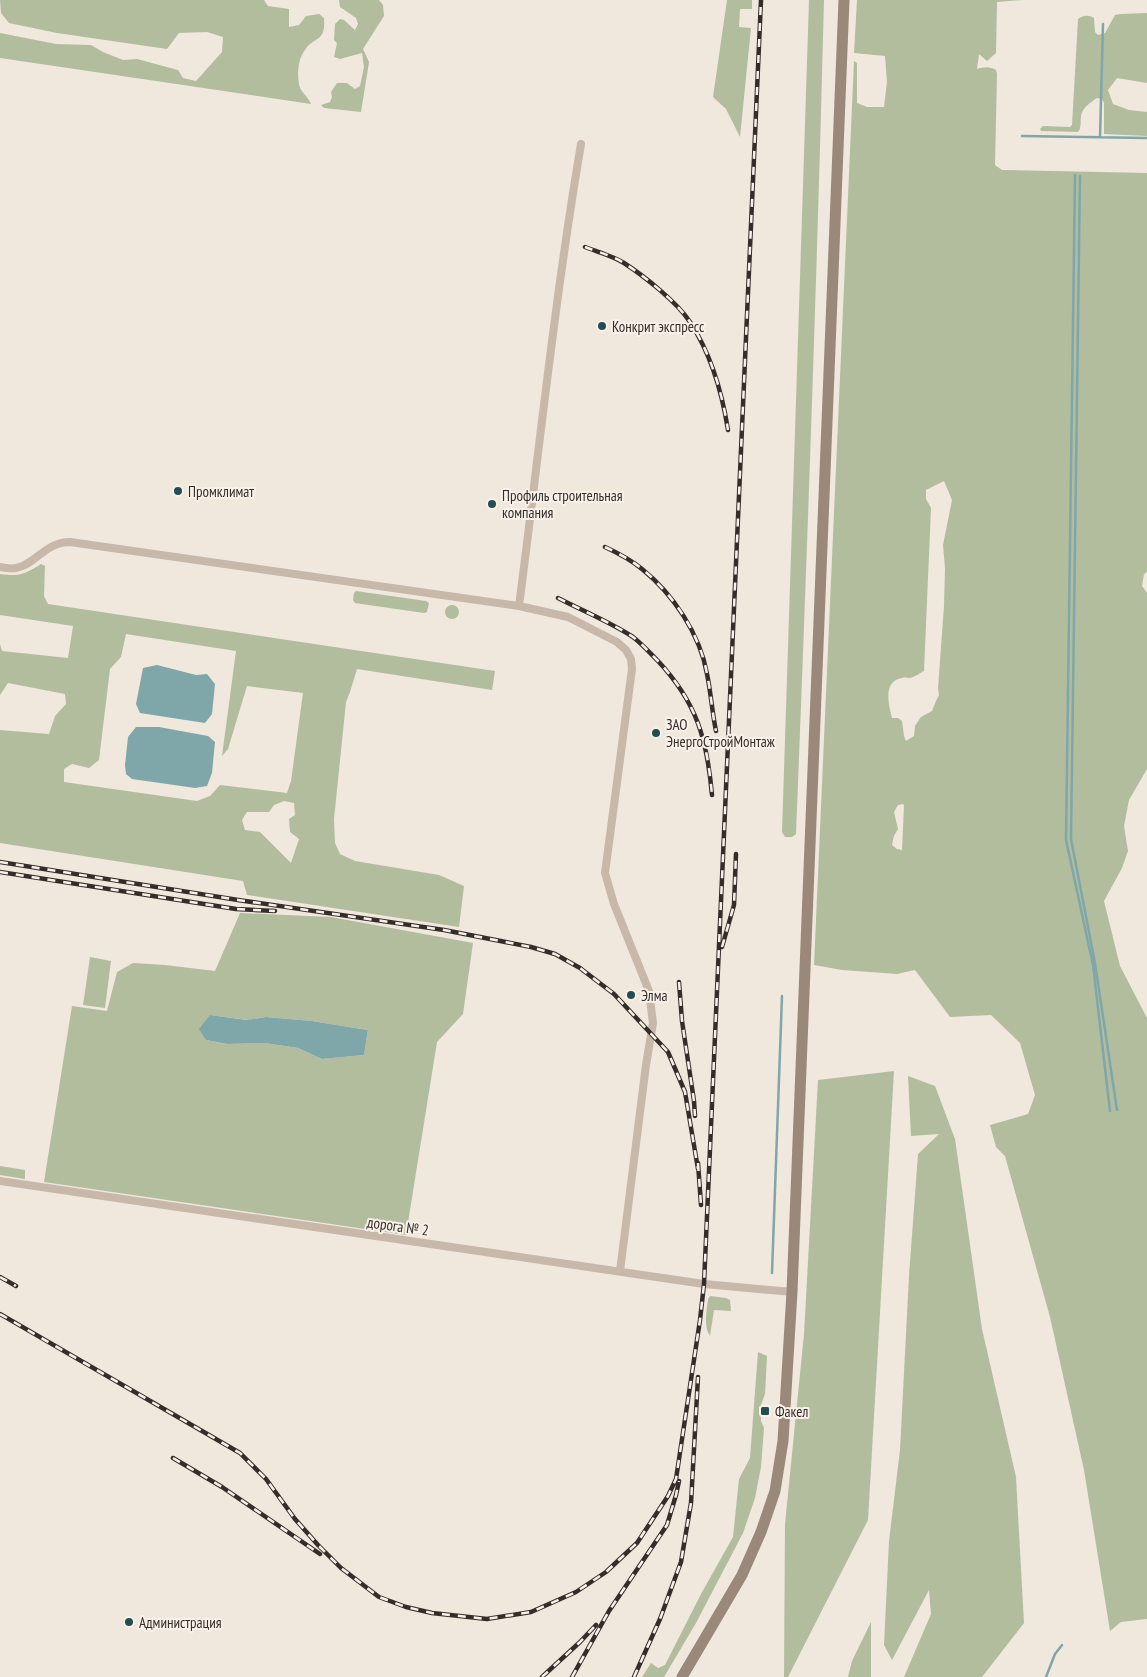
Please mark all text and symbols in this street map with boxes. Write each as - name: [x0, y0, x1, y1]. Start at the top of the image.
- place label: Конкрит экспресс: [612, 317, 705, 336]
- marker: Конкрит экспресс: [596, 320, 608, 332]
- place label: Промклимат: [188, 482, 254, 501]
- marker: Промклимат: [172, 485, 184, 497]
- place label: Профиль строительная компания: [502, 486, 623, 522]
- marker: Профиль строительная компания: [486, 498, 498, 510]
- place label: ЗАО ЭнергоСтройМонтаж: [666, 715, 776, 751]
- marker: ЗАО ЭнергоСтройМонтаж: [650, 727, 662, 739]
- place label: Элма: [641, 986, 668, 1005]
- marker: Элма: [625, 989, 637, 1001]
- street label: дорога № 2: [366, 1212, 430, 1240]
- place label: Факел: [775, 1402, 808, 1421]
- marker: Факел: [759, 1405, 771, 1417]
- place label: Администрация: [139, 1613, 222, 1632]
- marker: Администрация: [123, 1616, 135, 1628]

